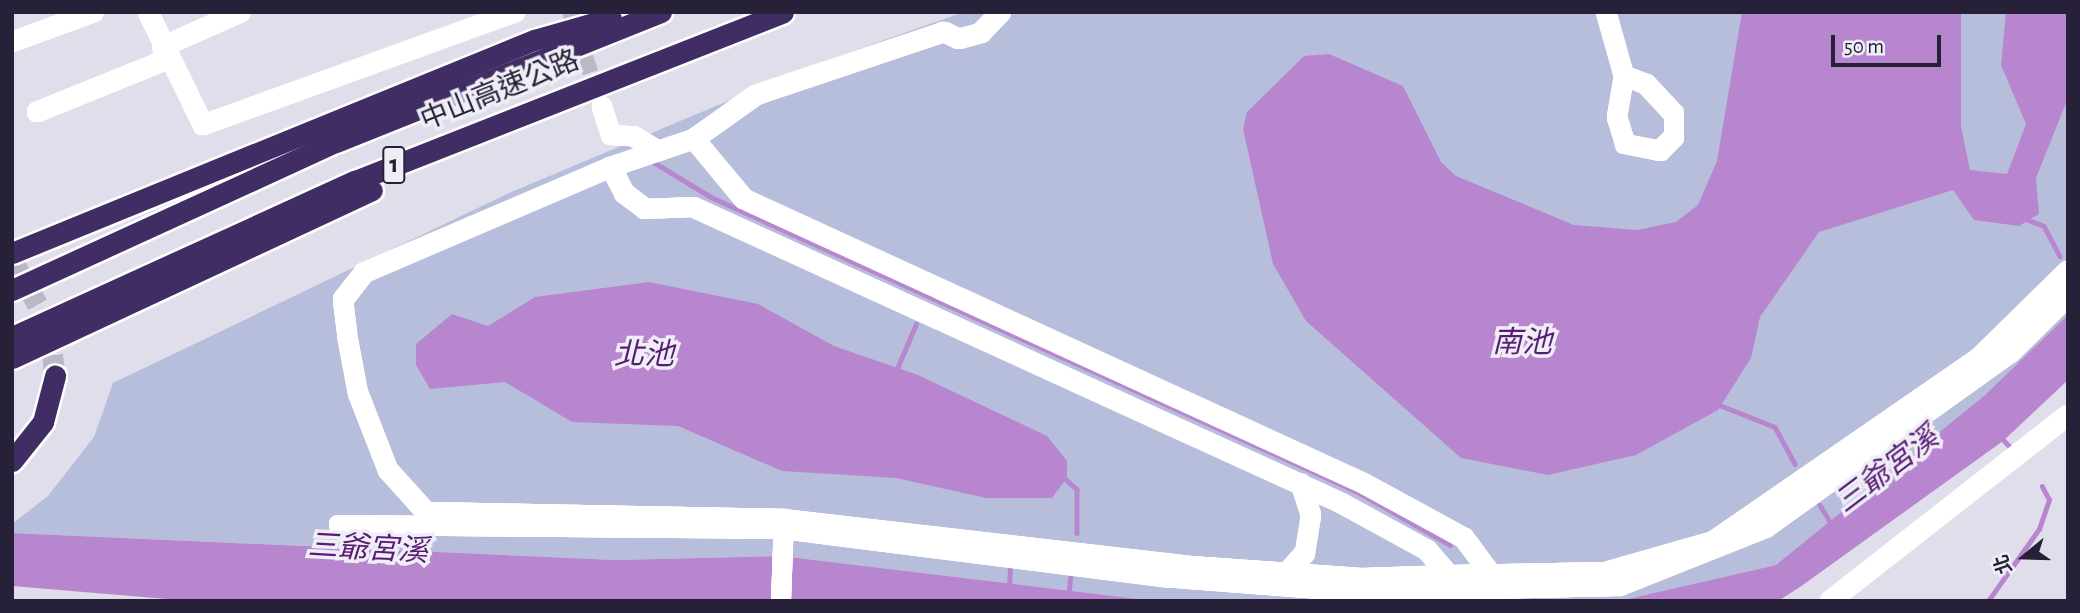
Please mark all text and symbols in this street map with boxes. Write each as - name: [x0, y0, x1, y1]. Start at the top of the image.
- scale bar: [1835, 21, 1945, 65]
- text: 50 m: [1844, 36, 1884, 57]
- street label: 中山高速公路: [416, 44, 584, 138]
- road number: 1: [382, 142, 406, 188]
- water label: 南池: [1492, 325, 1552, 361]
- water label: 北池: [614, 337, 674, 373]
- water label: 三爺宮溪: [1828, 420, 1946, 520]
- north arrow: [1989, 522, 2059, 592]
- water label: 三爺宮溪: [307, 528, 429, 570]
- text: 北: [1992, 552, 2016, 576]

